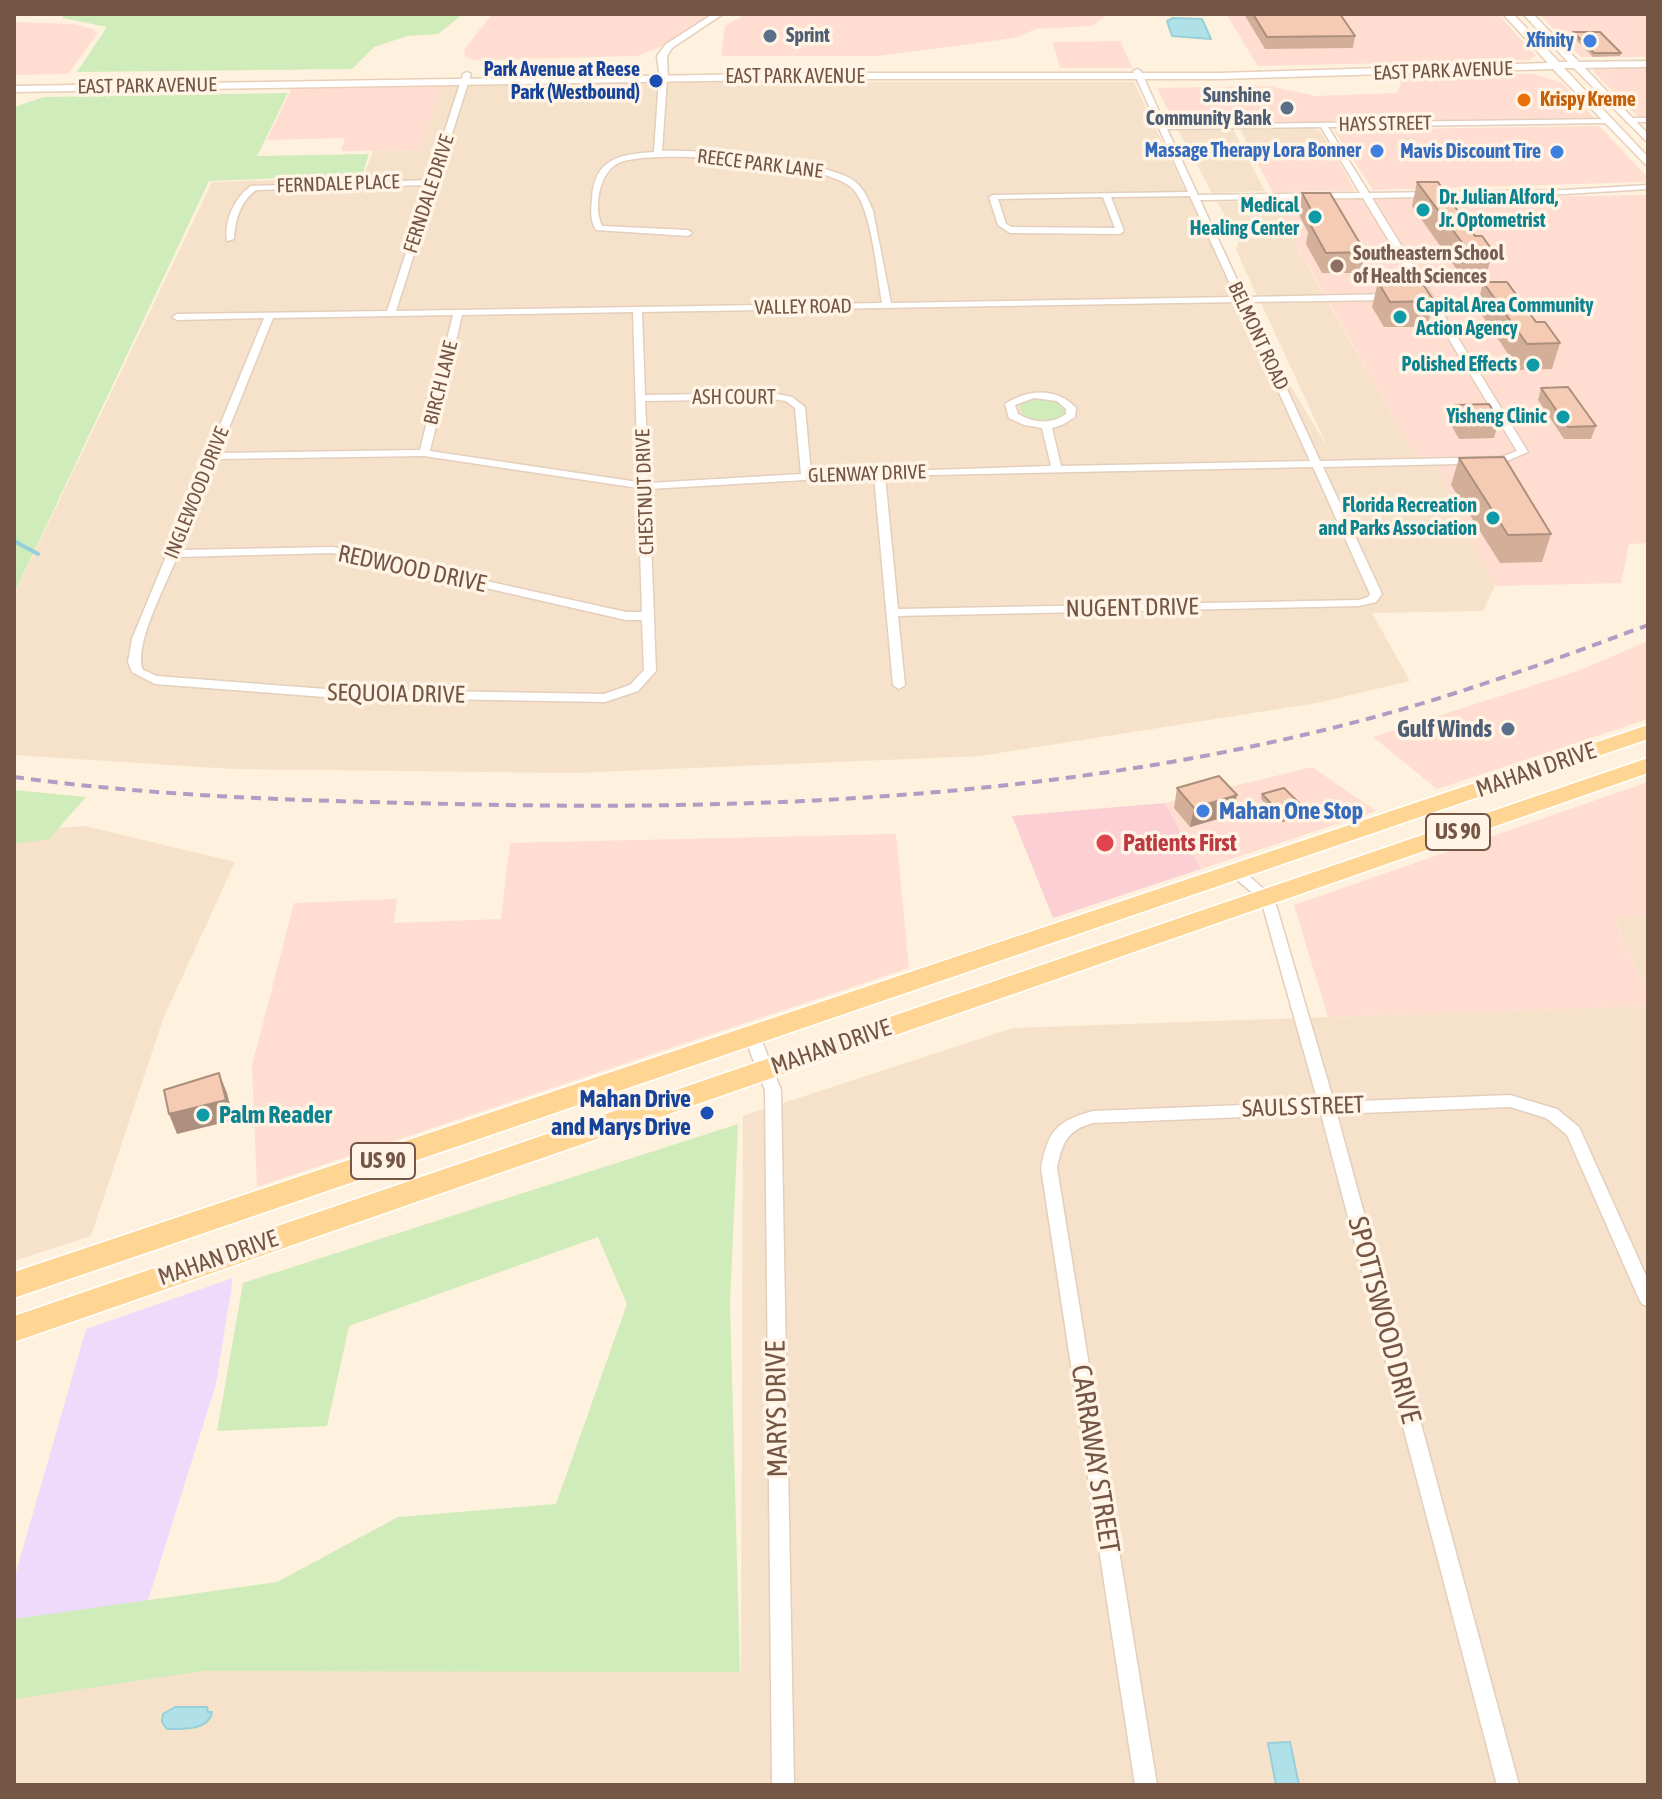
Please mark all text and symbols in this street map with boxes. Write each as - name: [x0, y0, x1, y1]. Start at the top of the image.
- place label: Sprint: [786, 24, 830, 48]
- marker: Sprint: [761, 27, 779, 45]
- place label: Xfinity: [1527, 29, 1574, 53]
- marker: Xfinity: [1581, 32, 1599, 50]
- street label: EAST PARK AVENUE: [1373, 57, 1513, 85]
- place label: Park Avenue at Reese Park (Westbound): [484, 58, 640, 105]
- street label: EAST PARK AVENUE: [725, 65, 865, 89]
- marker: Park Avenue at Reese Park (Westbound): [647, 72, 665, 90]
- street label: EAST PARK AVENUE: [77, 73, 217, 99]
- place label: Sunshine Community Bank: [1146, 84, 1271, 131]
- place label: Krispy Kreme: [1540, 88, 1636, 112]
- marker: Krispy Kreme: [1515, 91, 1533, 109]
- marker: Sunshine Community Bank: [1278, 99, 1296, 117]
- street label: HAYS STREET: [1338, 111, 1432, 137]
- street label: FERNDALE DRIVE: [399, 132, 459, 256]
- place label: Massage Therapy Lora Bonner: [1145, 139, 1361, 163]
- place label: Mavis Discount Tire: [1400, 140, 1541, 164]
- marker: Massage Therapy Lora Bonner: [1368, 142, 1386, 160]
- marker: Mavis Discount Tire: [1548, 143, 1566, 161]
- street label: REECE PARK LANE: [696, 144, 824, 184]
- street label: FERNDALE PLACE: [276, 170, 400, 198]
- place label: Dr. Julian Alford, Jr. Optometrist: [1439, 186, 1558, 233]
- place label: Medical Healing Center: [1190, 194, 1299, 241]
- marker: Dr. Julian Alford, Jr. Optometrist: [1414, 201, 1432, 219]
- marker: Medical Healing Center: [1306, 208, 1324, 226]
- place label: Southeastern School of Health Sciences: [1353, 242, 1504, 289]
- marker: Southeastern School of Health Sciences: [1328, 257, 1346, 275]
- street label: BELMONT ROAD: [1222, 278, 1294, 394]
- street label: VALLEY ROAD: [754, 294, 852, 320]
- place label: Capital Area Community Action Agency: [1416, 294, 1593, 341]
- marker: Capital Area Community Action Agency: [1391, 308, 1409, 326]
- street label: BIRCH LANE: [419, 339, 463, 427]
- place label: Polished Effects: [1402, 353, 1517, 377]
- marker: Polished Effects: [1524, 356, 1542, 374]
- street label: ASH COURT: [692, 386, 776, 410]
- place label: Yisheng Clinic: [1447, 405, 1547, 429]
- marker: Yisheng Clinic: [1554, 408, 1572, 426]
- street label: INGLEWOOD DRIVE: [160, 424, 234, 562]
- street label: CHESTNUT DRIVE: [631, 429, 659, 555]
- street label: GLENWAY DRIVE: [808, 460, 926, 488]
- place label: Florida Recreation and Parks Association: [1319, 494, 1477, 541]
- marker: Florida Recreation and Parks Association: [1484, 509, 1502, 527]
- street label: REDWOOD DRIVE: [335, 539, 489, 599]
- street label: NUGENT DRIVE: [1065, 592, 1199, 624]
- street label: SEQUOIA DRIVE: [327, 678, 465, 710]
- place label: Gulf Winds: [1397, 715, 1492, 743]
- marker: Gulf Winds: [1499, 720, 1517, 738]
- street label: MAHAN DRIVE: [1472, 736, 1600, 804]
- place label: Mahan One Stop: [1219, 797, 1363, 825]
- marker: Mahan One Stop: [1194, 802, 1212, 820]
- road number: US 90: [1426, 814, 1490, 850]
- place label: Patients First: [1123, 829, 1237, 857]
- marker: Patients First: [1094, 832, 1116, 854]
- street label: MAHAN DRIVE: [767, 1013, 895, 1081]
- place label: Mahan Drive and Marys Drive: [551, 1085, 691, 1141]
- street label: SAULS STREET: [1241, 1090, 1365, 1124]
- place label: Palm Reader: [219, 1101, 332, 1129]
- marker: Mahan Drive and Marys Drive: [698, 1104, 716, 1122]
- marker: Palm Reader: [194, 1106, 212, 1124]
- road number: US 90: [351, 1143, 415, 1179]
- street label: SPOTTSWOOD DRIVE: [1340, 1213, 1428, 1427]
- street label: MAHAN DRIVE: [154, 1224, 282, 1292]
- street label: MARYS DRIVE: [759, 1340, 795, 1478]
- street label: CARRAWAY STREET: [1064, 1363, 1126, 1555]

